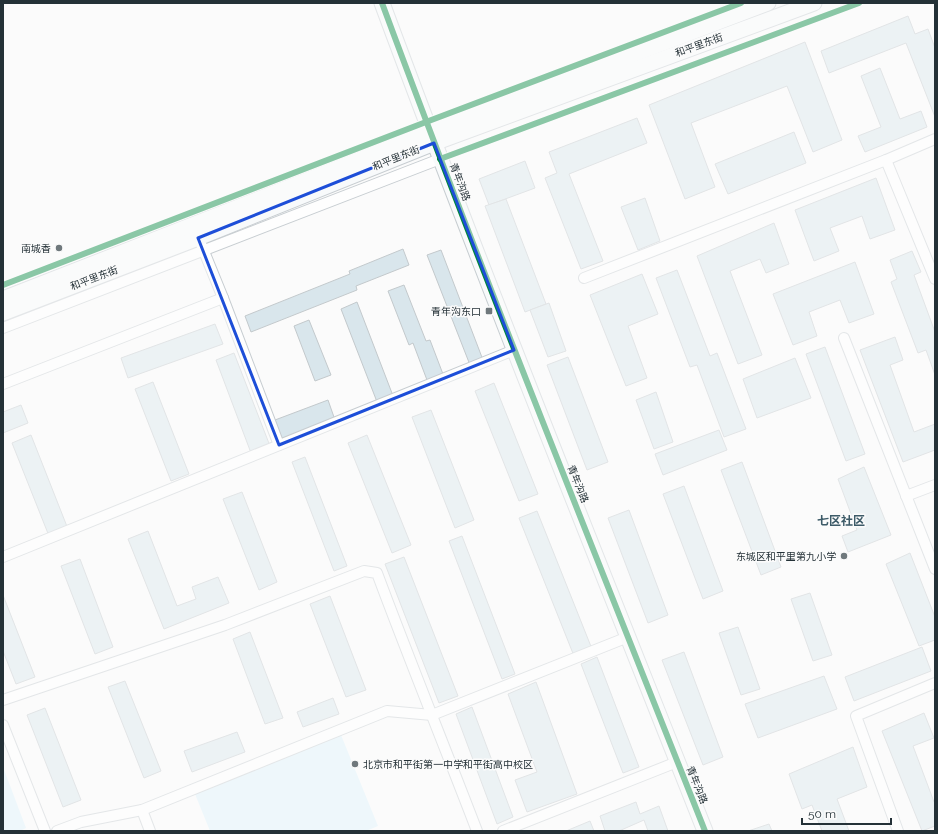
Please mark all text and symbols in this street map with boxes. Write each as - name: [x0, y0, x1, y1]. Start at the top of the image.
- street label: 和平里东街: [674, 31, 724, 59]
- street label: 和平里东街: [371, 144, 421, 172]
- street label: 青年沟路: [448, 161, 472, 203]
- place label: 南城香: [21, 243, 51, 254]
- marker: 南城香: [54, 243, 64, 253]
- street label: 和平里东街: [69, 264, 119, 292]
- place label: 青年沟东口: [431, 306, 481, 317]
- marker: 青年沟东口: [484, 306, 494, 316]
- street label: 青年沟路: [565, 463, 591, 505]
- district label: 七区社区: [817, 514, 865, 528]
- place label: 东城区和平里第九小学: [736, 551, 836, 562]
- marker: 东城区和平里第九小学: [839, 551, 849, 561]
- marker: 北京市和平街第一中学和平街高中校区: [350, 759, 360, 769]
- place label: 北京市和平街第一中学和平街高中校区: [363, 759, 533, 770]
- street label: 青年沟路: [684, 764, 710, 806]
- scale bar: [802, 800, 891, 826]
- text: 50 m: [808, 807, 836, 821]

